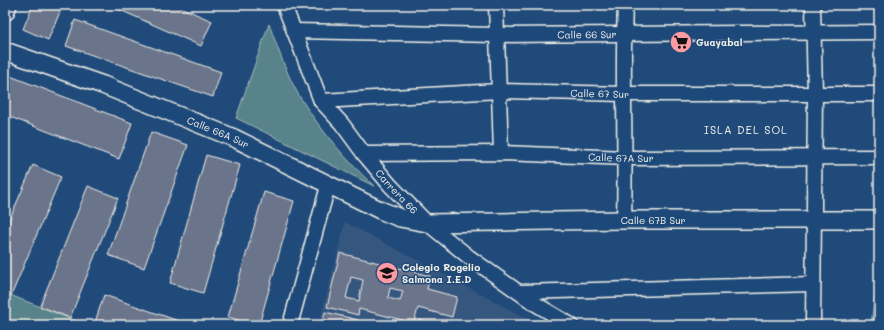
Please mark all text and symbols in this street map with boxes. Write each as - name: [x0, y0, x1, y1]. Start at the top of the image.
- street label: Calle 66 Sur: [557, 27, 617, 42]
- supermarket icon: Guayabal: [668, 29, 694, 55]
- place label: Guayabal: [696, 35, 743, 49]
- street label: Calle 67 Sur: [570, 86, 629, 101]
- street label: Calle 66A Sur: [185, 113, 251, 151]
- district label: ISLA DEL SOL: [704, 122, 788, 137]
- street label: Calle 67A Sur: [588, 149, 654, 165]
- street label: Carrera 66: [373, 166, 421, 217]
- street label: Calle 67B Sur: [621, 213, 686, 227]
- school or university icon: Colegio Rogelio Salmona I.E.D: [374, 260, 400, 286]
- place label: Colegio Rogelio Salmona I.E.D: [402, 260, 480, 286]

